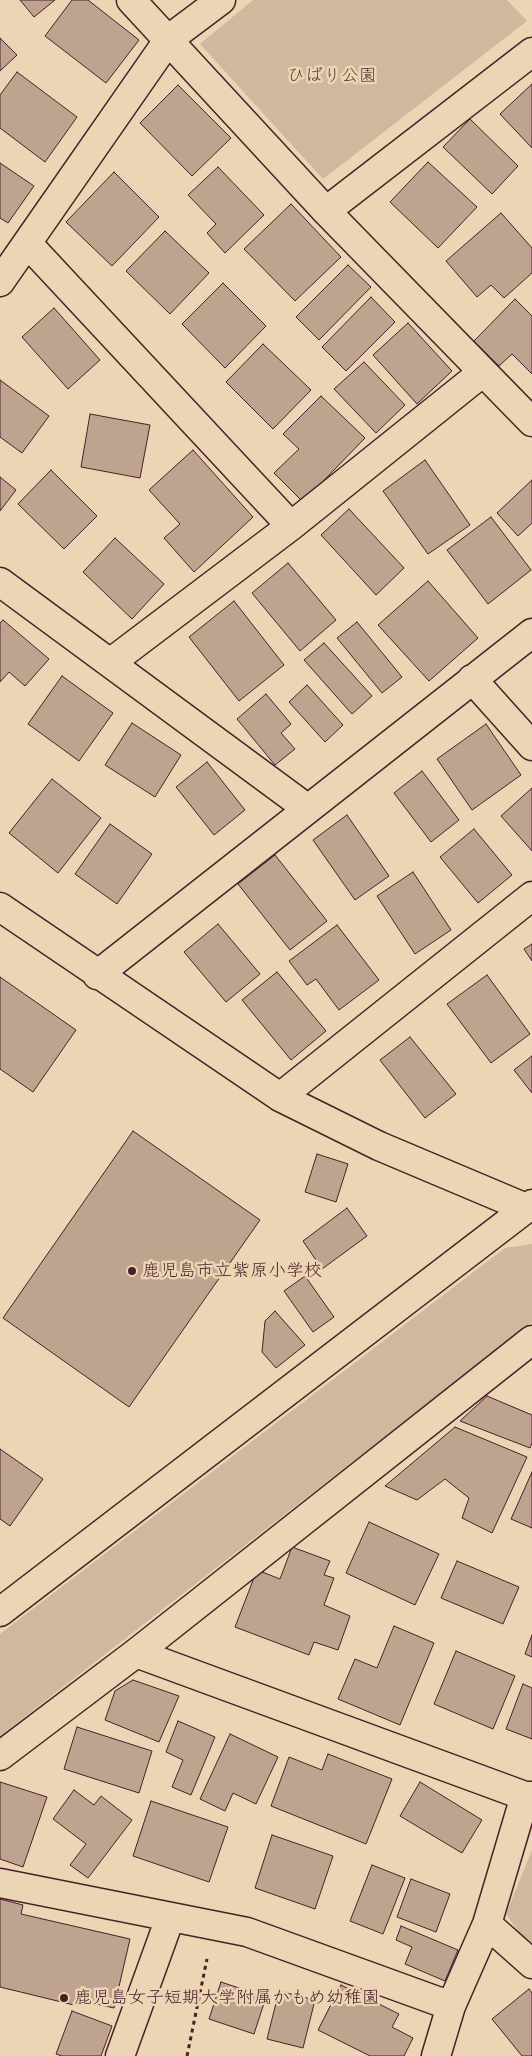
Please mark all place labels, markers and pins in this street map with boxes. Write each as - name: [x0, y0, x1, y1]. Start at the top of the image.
- place label: 鹿児島市立紫原小学校: [142, 1260, 322, 1282]
- marker: 鹿児島市立紫原小学校: [126, 1265, 138, 1277]
- place label: 鹿児島女子短期大学附属かもめ幼稚園: [74, 1987, 380, 2009]
- marker: 鹿児島女子短期大学附属かもめ幼稚園: [58, 1992, 70, 2004]

